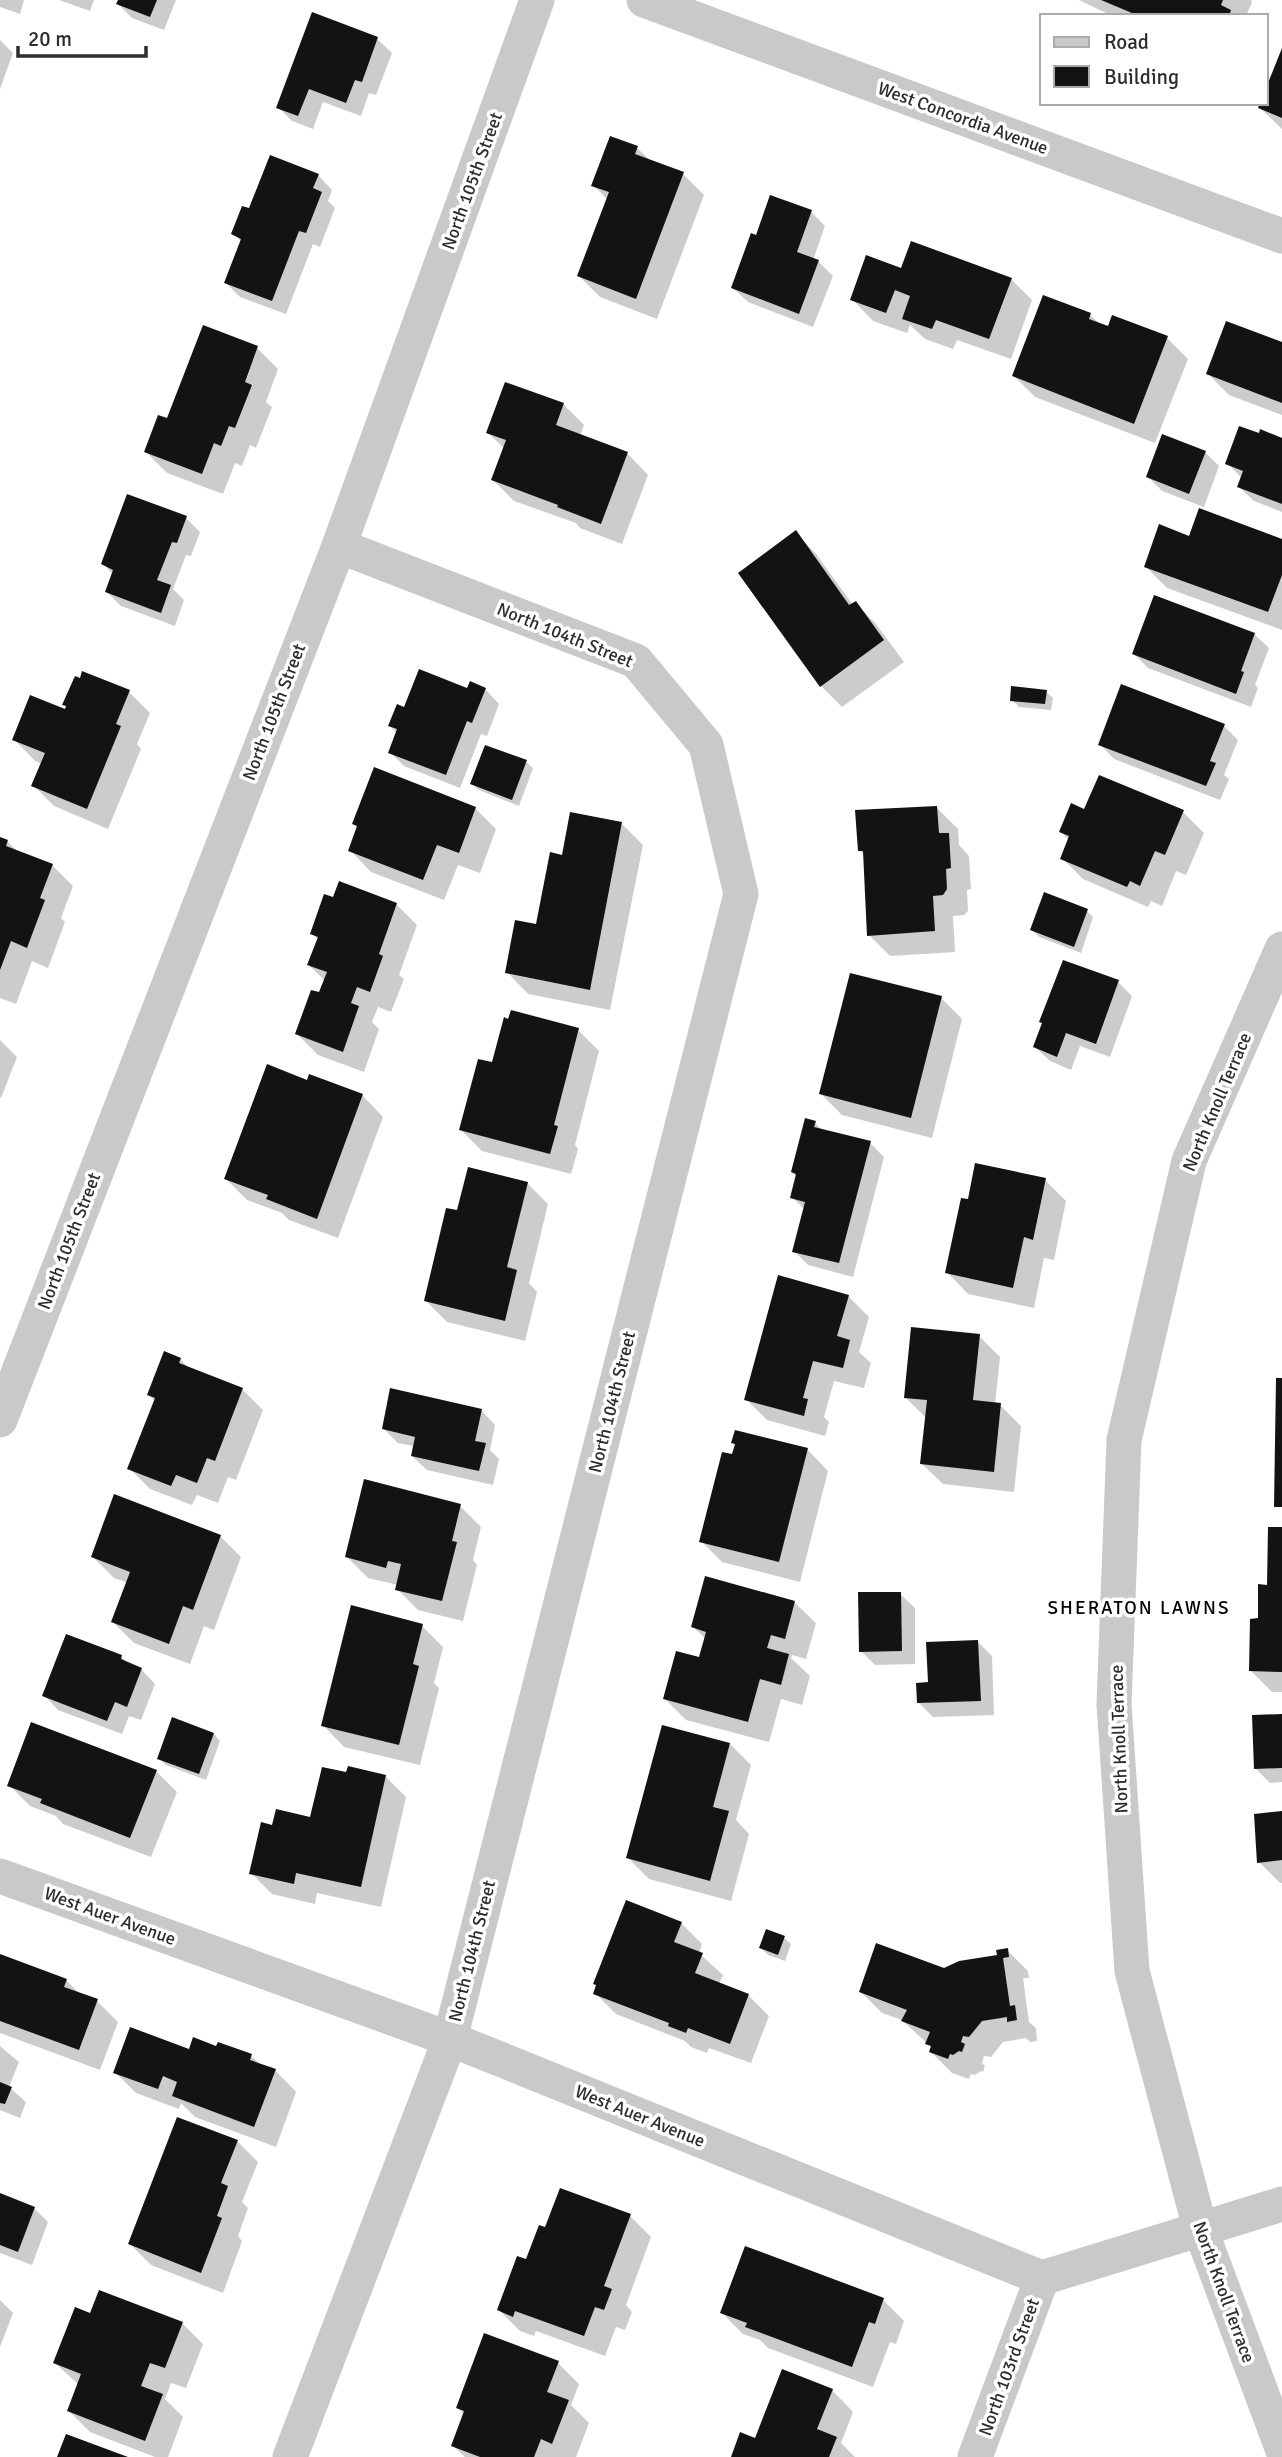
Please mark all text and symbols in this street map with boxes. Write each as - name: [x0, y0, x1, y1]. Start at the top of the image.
- scale bar: [18, 14, 145, 58]
- legend: [1040, 14, 1268, 105]
- text: 20 m: [28, 26, 72, 52]
- text: Road: [1104, 29, 1149, 55]
- text: Building: [1104, 64, 1179, 90]
- street label: West Concordia Avenue: [875, 77, 1051, 159]
- street label: North 105th Street: [437, 109, 507, 253]
- street label: North 104th Street: [494, 598, 636, 672]
- street label: North 105th Street: [238, 640, 310, 784]
- street label: North Knoll Terrace: [1178, 1029, 1256, 1175]
- street label: North 105th Street: [33, 1169, 105, 1313]
- street label: North 104th Street: [584, 1329, 640, 1475]
- district label: SHERATON LAWNS: [1048, 1596, 1230, 1620]
- street label: North Knoll Terrace: [1105, 1664, 1133, 1814]
- street label: North 104th Street: [444, 1878, 500, 2024]
- street label: West Auer Avenue: [41, 1882, 179, 1950]
- street label: West Auer Avenue: [572, 2080, 708, 2152]
- street label: North Knoll Terrace: [1188, 2218, 1260, 2366]
- street label: North 103rd Street: [974, 2295, 1044, 2439]

